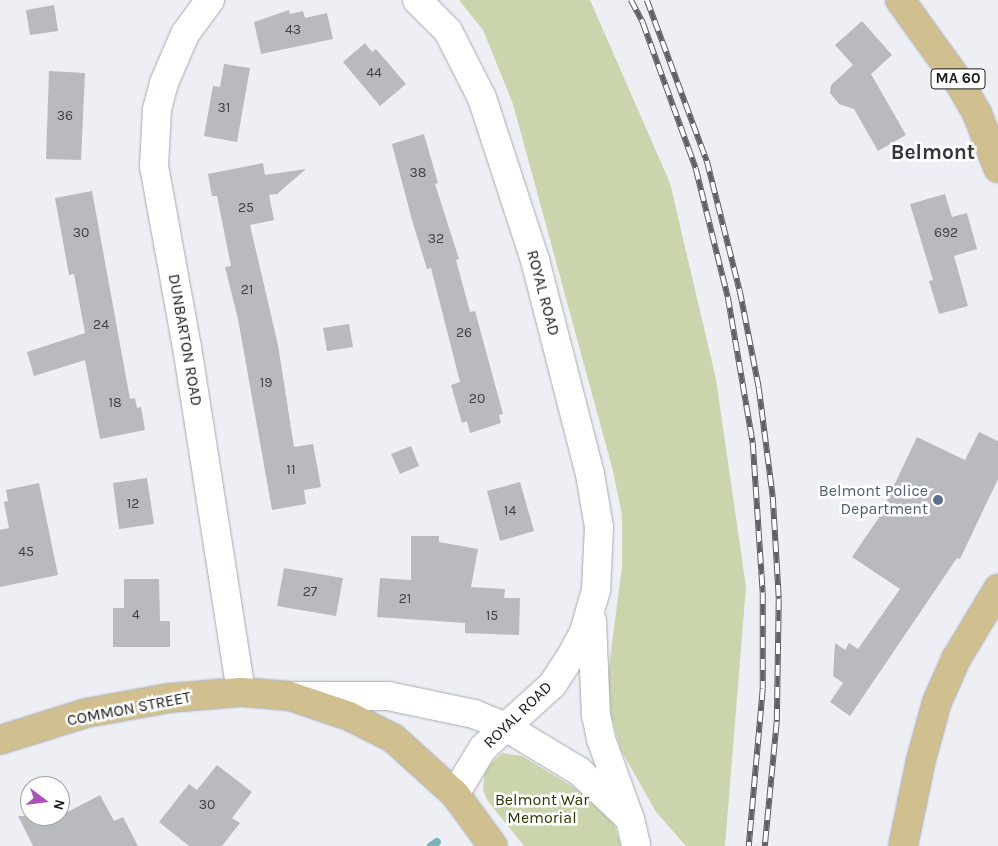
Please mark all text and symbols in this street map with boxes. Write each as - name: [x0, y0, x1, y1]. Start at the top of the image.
- house number: 43: [285, 22, 301, 38]
- house number: 44: [366, 65, 382, 81]
- road number: MA 60: [930, 66, 986, 92]
- house number: 31: [218, 100, 230, 116]
- house number: 36: [57, 108, 73, 124]
- district label: Belmont: [891, 139, 975, 165]
- house number: 38: [410, 165, 426, 181]
- house number: 25: [238, 200, 254, 216]
- house number: 30: [73, 225, 89, 241]
- house number: 692: [934, 225, 958, 241]
- house number: 32: [428, 231, 444, 247]
- street label: ROYAL ROAD: [522, 248, 564, 338]
- street label: DUNBARTON ROAD: [164, 272, 206, 408]
- house number: 21: [241, 282, 253, 298]
- house number: 24: [93, 317, 109, 333]
- house number: 26: [456, 325, 472, 341]
- house number: 19: [260, 375, 272, 391]
- house number: 20: [469, 391, 485, 407]
- house number: 18: [108, 395, 122, 411]
- house number: 11: [286, 462, 296, 478]
- place label: Belmont Police Department: [819, 481, 928, 519]
- marker: Belmont Police Department: [932, 494, 944, 506]
- house number: 12: [127, 496, 139, 512]
- house number: 14: [504, 503, 516, 519]
- house number: 45: [18, 544, 34, 560]
- house number: 27: [303, 584, 317, 600]
- house number: 21: [399, 591, 411, 607]
- house number: 4: [132, 607, 140, 623]
- house number: 15: [486, 608, 498, 624]
- street label: ROYAL ROAD: [480, 678, 556, 752]
- street label: COMMON STREET: [65, 688, 193, 730]
- north arrow: [20, 776, 70, 826]
- park label: Belmont War Memorial: [495, 790, 589, 828]
- house number: 30: [199, 797, 215, 813]
- text: N: [49, 798, 69, 812]

